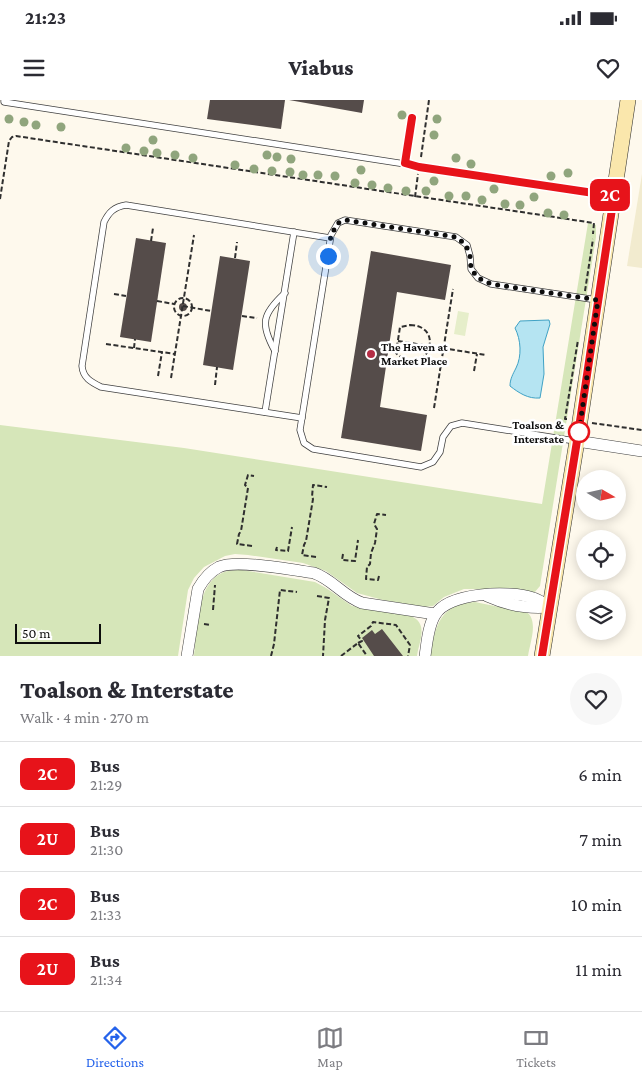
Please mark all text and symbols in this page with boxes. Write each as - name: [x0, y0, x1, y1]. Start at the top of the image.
- text: 21:23: [25, 7, 66, 28]
- icon: menu: [20, 54, 48, 82]
- icon: heart: [594, 54, 622, 82]
- text: Viabus: [289, 55, 353, 80]
- line badge: 2C: [588, 179, 632, 211]
- text: 2C: [600, 185, 620, 205]
- your location: [316, 244, 341, 269]
- place label: The Haven at Market Place: [381, 340, 448, 368]
- marker: The Haven at Market Place: [365, 348, 377, 360]
- place label: Toalson & Interstate: [512, 418, 565, 446]
- marker: Toalson & Interstate: [568, 421, 590, 443]
- north arrow: [576, 470, 626, 520]
- map controls: [576, 470, 626, 640]
- button: locate: [576, 530, 626, 580]
- button: layers: [576, 590, 626, 640]
- scale bar: [15, 621, 101, 644]
- text: 50 m: [22, 625, 50, 641]
- button: heart: [570, 673, 622, 725]
- text: Toalson & Interstate: [20, 676, 234, 703]
- text: Walk · 4 min · 270 m: [20, 709, 149, 726]
- text: Bus: [90, 755, 120, 776]
- text: 2C: [37, 764, 58, 784]
- text: 6 min: [578, 764, 622, 785]
- text: 21:29: [90, 776, 122, 793]
- text: Bus: [90, 820, 120, 841]
- text: 2U: [37, 829, 58, 849]
- text: 7 min: [579, 829, 622, 850]
- text: 21:30: [90, 841, 123, 858]
- text: Bus: [90, 885, 120, 906]
- text: 2C: [37, 894, 58, 914]
- text: 10 min: [571, 894, 622, 915]
- text: 21:33: [90, 906, 122, 923]
- text: Bus: [90, 950, 120, 971]
- text: 2U: [37, 959, 58, 979]
- text: 11 min: [575, 959, 622, 980]
- text: 21:34: [90, 971, 122, 988]
- tab: Directions: [86, 1024, 144, 1070]
- tab: Map: [316, 1024, 344, 1070]
- tab: Tickets: [516, 1024, 556, 1070]

